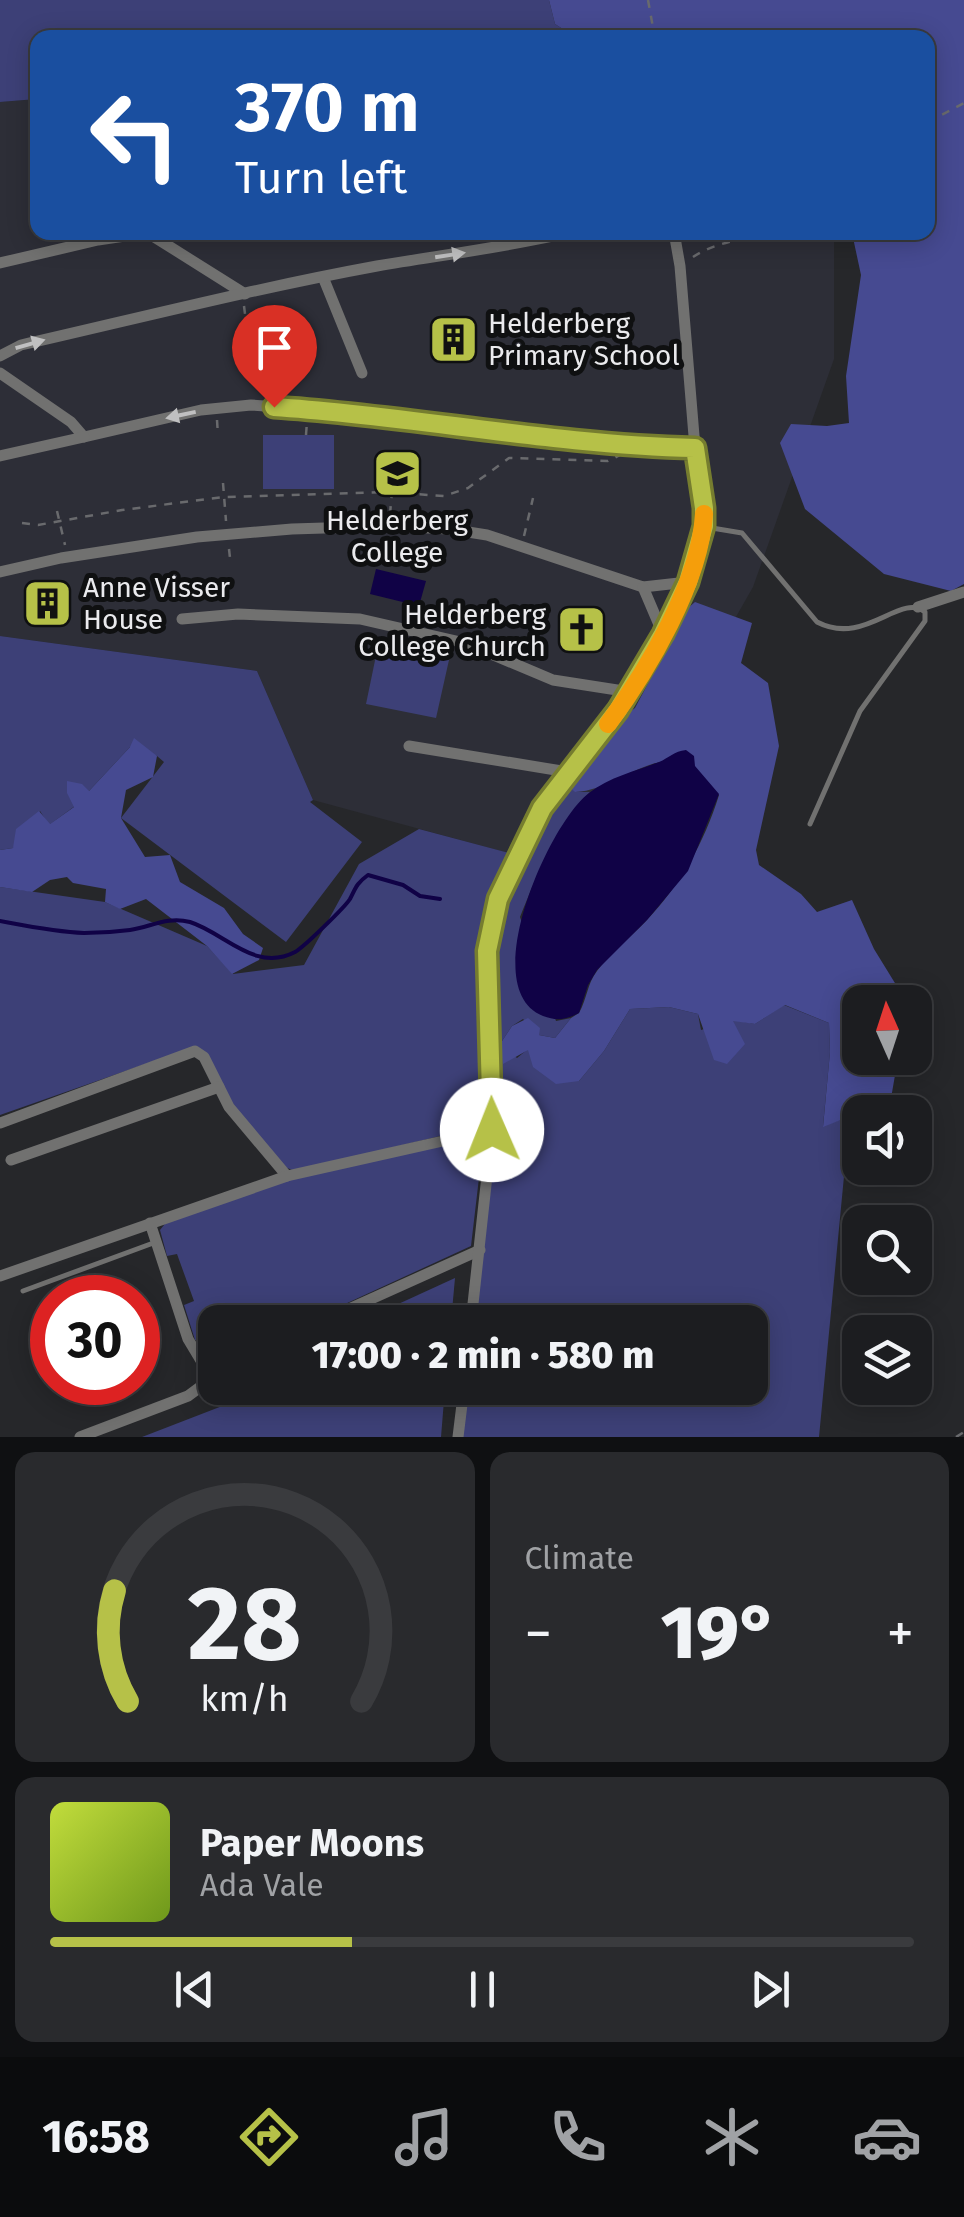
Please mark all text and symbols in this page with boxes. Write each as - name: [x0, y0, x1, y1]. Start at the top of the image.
- text: 370 m: [235, 66, 420, 150]
- icon: left: [70, 70, 200, 200]
- text: Turn left: [235, 151, 407, 205]
- one-way arrow: [435, 247, 466, 262]
- pin: [232, 305, 317, 408]
- place label: Helderberg Primary School: [488, 307, 680, 372]
- building icon: Helderberg Primary School: [427, 313, 479, 365]
- icon: arrive: [247, 320, 302, 375]
- one-way arrow: [15, 335, 46, 351]
- one-way arrow: [165, 408, 196, 423]
- school or university icon: Helderberg College: [371, 447, 423, 499]
- place label: Helderberg College: [326, 504, 468, 569]
- place label: Anne Visser House: [83, 571, 230, 636]
- building icon: Anne Visser House: [22, 577, 74, 629]
- place label: Helderberg College Church: [358, 598, 546, 663]
- church icon: Helderberg College Church: [555, 604, 607, 656]
- north arrow: [842, 985, 932, 1075]
- map controls: [842, 985, 932, 1405]
- position arrow: [440, 1078, 544, 1182]
- button: sound: [842, 1095, 932, 1185]
- button: search: [842, 1205, 932, 1295]
- speed limit sign: 30: [30, 1275, 160, 1405]
- button: layers: [842, 1315, 932, 1405]
- text: 17:00 · 2 min · 580 m: [312, 1332, 654, 1378]
- text: Climate: [525, 1539, 634, 1577]
- text: 28: [188, 1562, 302, 1687]
- text: 19°: [661, 1588, 778, 1678]
- text: −: [525, 1601, 552, 1667]
- text: +: [887, 1601, 914, 1667]
- text: km/h: [201, 1678, 289, 1720]
- text: Paper Moons: [200, 1820, 424, 1866]
- text: Ada Vale: [200, 1866, 324, 1904]
- icon: previous: [167, 1962, 222, 2017]
- icon: pause: [455, 1962, 510, 2017]
- icon: next: [743, 1962, 798, 2017]
- icon: directions: [234, 2102, 304, 2172]
- icon: music: [389, 2102, 459, 2172]
- icon: phone: [543, 2102, 613, 2172]
- icon: climate: [697, 2102, 767, 2172]
- icon: car: [852, 2102, 922, 2172]
- text: 16:58: [42, 2110, 150, 2164]

